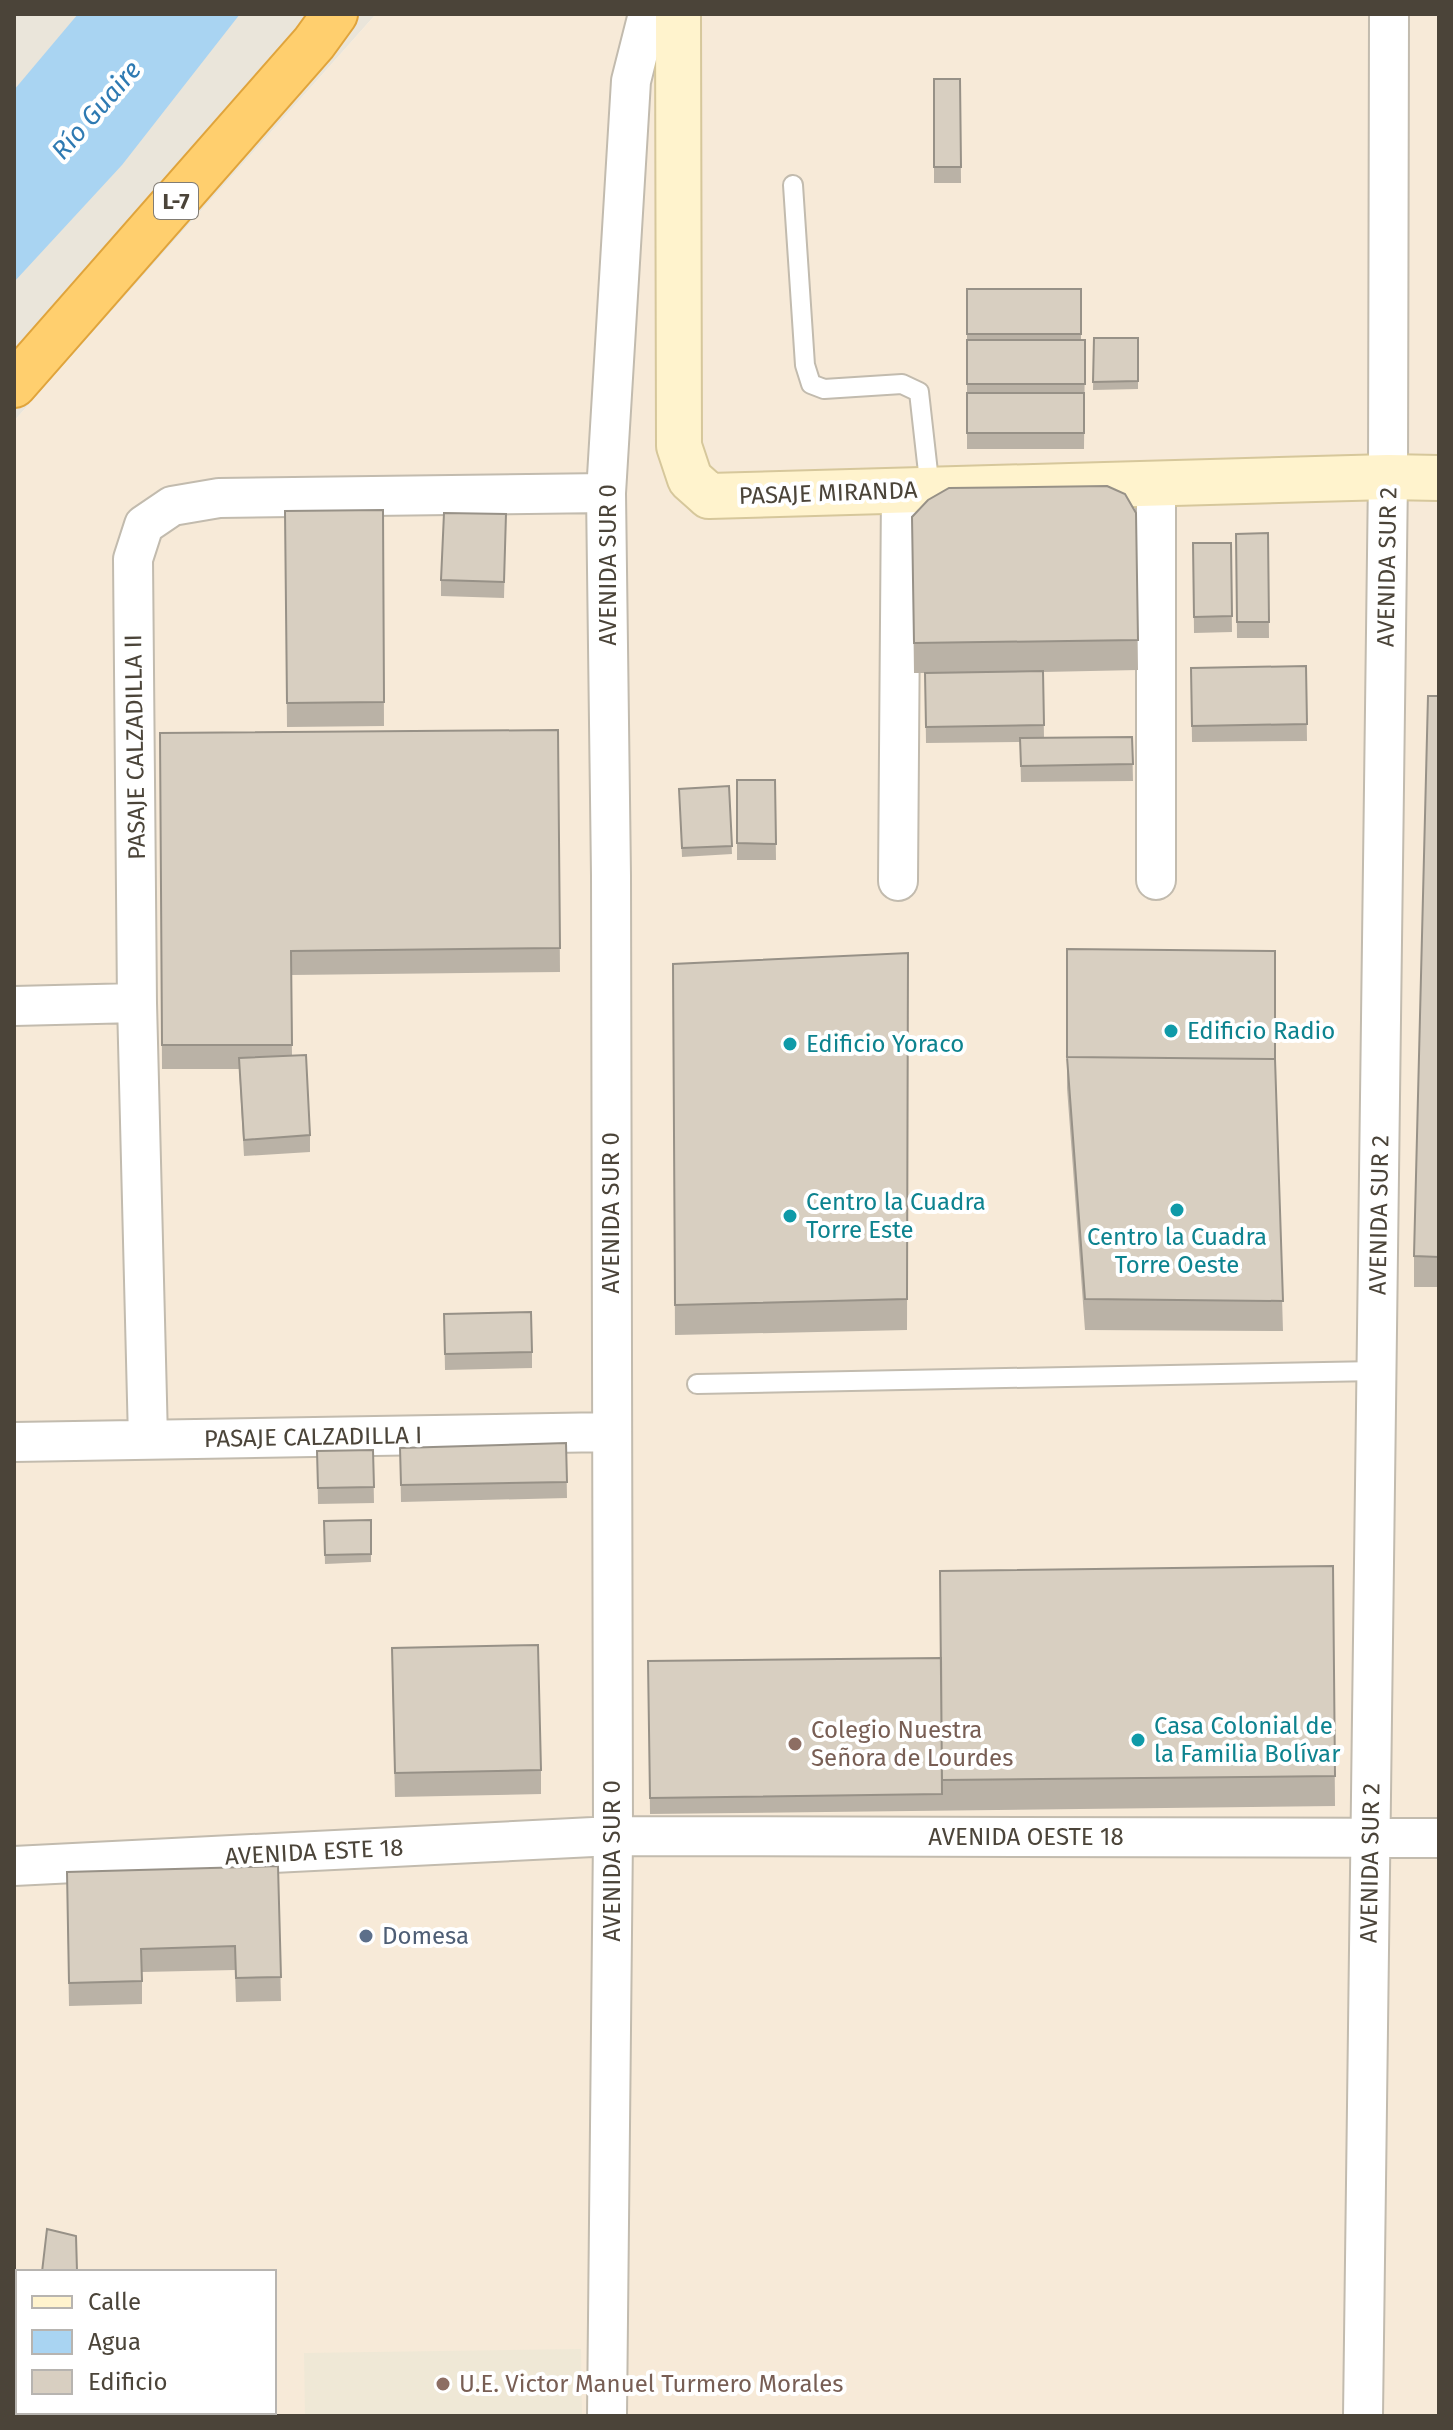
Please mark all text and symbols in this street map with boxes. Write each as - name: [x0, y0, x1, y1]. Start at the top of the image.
- water label: Río Guaire: [45, 55, 148, 166]
- road number: L-7: [154, 183, 198, 219]
- street label: PASAJE MIRANDA: [738, 476, 918, 510]
- street label: AVENIDA SUR 0: [594, 484, 622, 646]
- street label: AVENIDA SUR 2: [1372, 487, 1402, 647]
- street label: PASAJE CALZADILLA II: [119, 634, 151, 860]
- place label: Edificio Radio: [1187, 1017, 1335, 1045]
- marker: Edificio Radio: [1162, 1022, 1180, 1040]
- place label: Edificio Yoraco: [806, 1030, 964, 1058]
- marker: Edificio Yoraco: [781, 1035, 799, 1053]
- street label: AVENIDA SUR 0: [597, 1132, 625, 1294]
- street label: AVENIDA SUR 2: [1364, 1135, 1394, 1295]
- place label: Centro la Cuadra Torre Este: [806, 1188, 986, 1244]
- marker: Centro la Cuadra Torre Oeste: [1168, 1201, 1186, 1219]
- marker: Centro la Cuadra Torre Este: [781, 1207, 799, 1225]
- place label: Centro la Cuadra Torre Oeste: [1087, 1223, 1267, 1279]
- street label: PASAJE CALZADILLA I: [203, 1421, 423, 1453]
- place label: Casa Colonial de la Familia Bolívar: [1154, 1712, 1341, 1768]
- place label: Colegio Nuestra Señora de Lourdes: [811, 1716, 1013, 1772]
- marker: Casa Colonial de la Familia Bolívar: [1129, 1731, 1147, 1749]
- marker: Colegio Nuestra Señora de Lourdes: [786, 1735, 804, 1753]
- street label: AVENIDA SUR 0: [598, 1780, 626, 1942]
- street label: AVENIDA SUR 2: [1355, 1783, 1385, 1943]
- street label: AVENIDA OESTE 18: [928, 1823, 1124, 1851]
- street label: AVENIDA ESTE 18: [224, 1833, 404, 1871]
- place label: Domesa: [382, 1922, 469, 1950]
- marker: Domesa: [357, 1927, 375, 1945]
- legend: [16, 2270, 276, 2414]
- text: Calle: [88, 2288, 141, 2316]
- text: Agua: [88, 2328, 141, 2356]
- text: Edificio: [88, 2368, 168, 2396]
- place label: U.E. Victor Manuel Turmero Morales: [459, 2370, 844, 2398]
- marker: U.E. Victor Manuel Turmero Morales: [434, 2375, 452, 2393]

